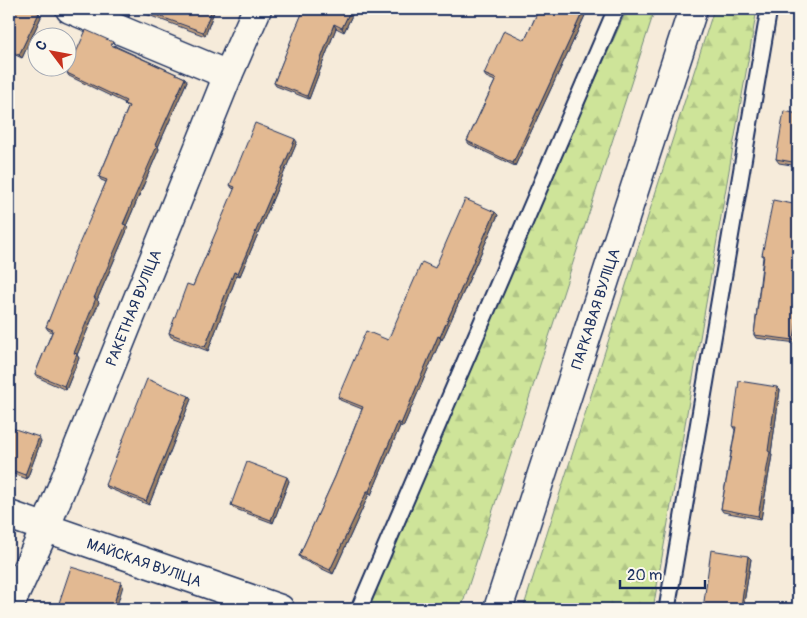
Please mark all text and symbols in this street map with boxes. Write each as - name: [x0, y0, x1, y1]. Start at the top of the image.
- north arrow: [28, 28, 78, 78]
- text: С: [32, 37, 51, 54]
- street label: ПАРКАВАЯ ВУЛІЦА: [568, 246, 625, 372]
- street label: РАКЕТНАЯ ВУЛІЦА: [102, 247, 166, 369]
- street label: МАЙСКАЯ ВУЛІЦА: [84, 534, 204, 592]
- scale bar: [620, 558, 704, 590]
- text: 20 m: [627, 566, 662, 585]

